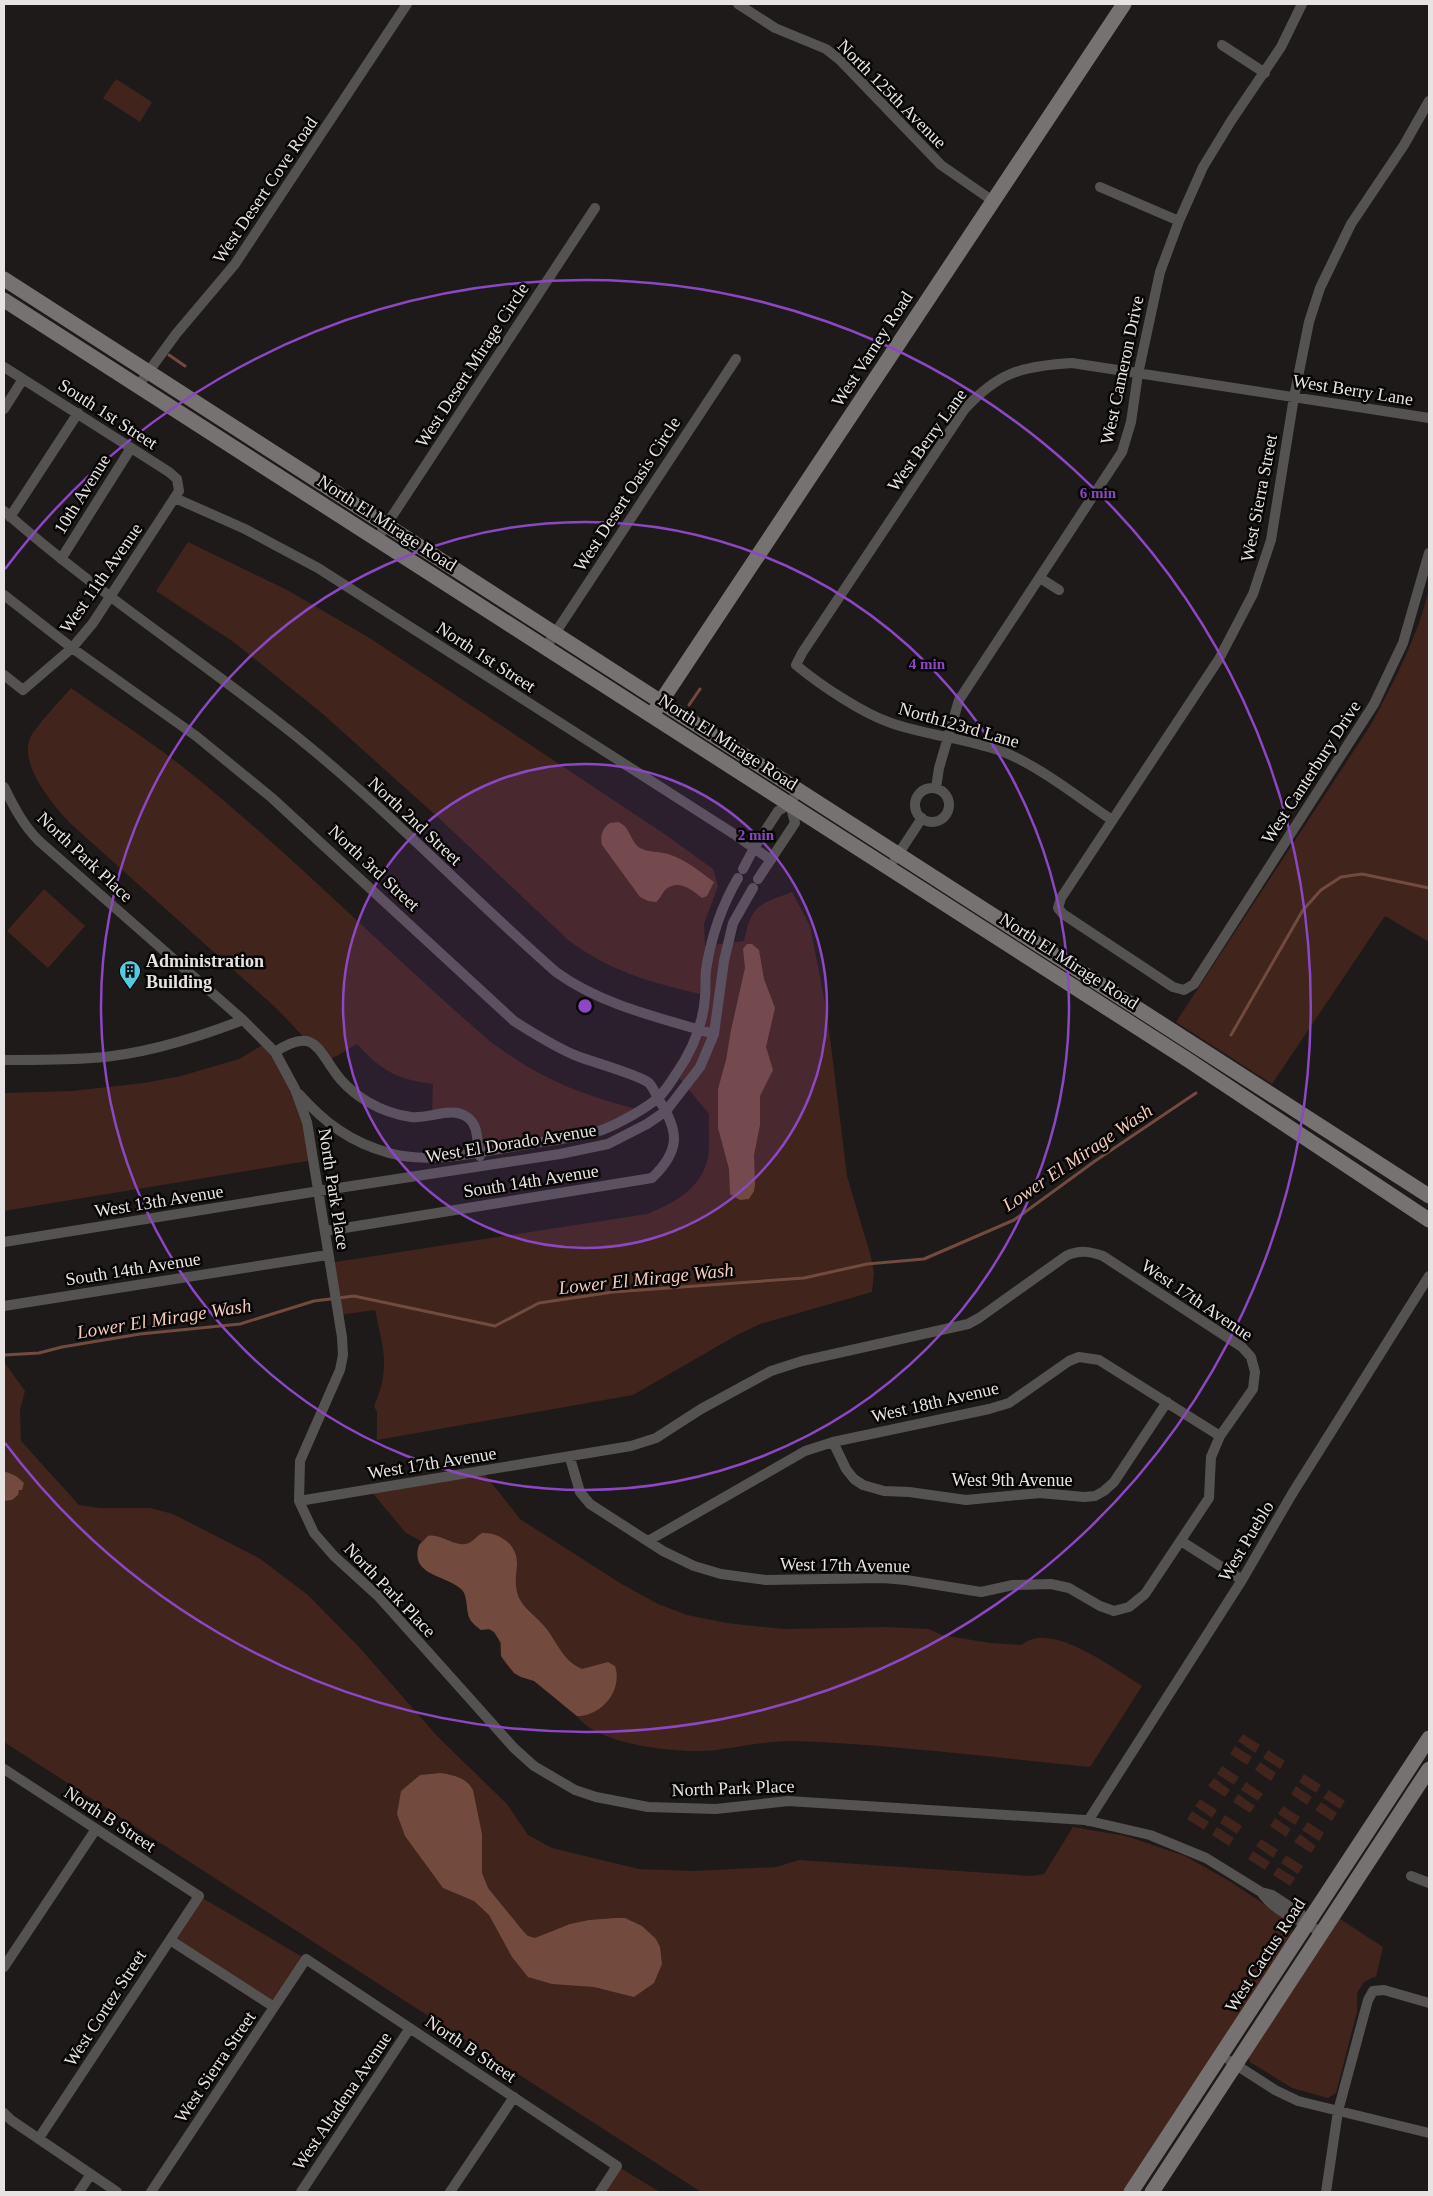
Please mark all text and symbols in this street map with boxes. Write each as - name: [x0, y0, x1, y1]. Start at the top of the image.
- street label: North 125th Avenue: [833, 35, 951, 153]
- street label: West Desert Cove Road: [209, 113, 321, 267]
- street label: West Desert Mirage Circle: [411, 279, 533, 451]
- street label: West Varney Road: [827, 288, 917, 410]
- street label: West Cameron Drive: [1096, 294, 1148, 446]
- street label: West Berry Lane: [1291, 371, 1415, 409]
- street label: South 1st Street: [55, 375, 161, 453]
- street label: West Berry Lane: [883, 385, 971, 495]
- street label: West Desert Oasis Circle: [570, 413, 684, 575]
- street label: West Sierra Street: [1237, 433, 1281, 563]
- street label: 10th Avenue: [50, 450, 114, 538]
- street label: North El Mirage Road: [314, 471, 460, 575]
- text: 6 min: [1080, 485, 1117, 501]
- street label: West 11th Avenue: [56, 519, 146, 637]
- street label: North 1st Street: [433, 618, 539, 696]
- text: 4 min: [909, 656, 946, 672]
- street label: North El Mirage Road: [655, 690, 801, 794]
- street label: West Canterbury Drive: [1257, 697, 1365, 847]
- street label: North123rd Lane: [896, 698, 1022, 752]
- street label: North 2nd Street: [364, 773, 466, 869]
- street label: North Park Place: [33, 808, 137, 906]
- street label: North 3rd Street: [324, 821, 424, 915]
- text: 2 min: [738, 827, 775, 843]
- street label: North El Mirage Road: [996, 909, 1142, 1013]
- place label: Administration Building: [146, 951, 264, 992]
- building icon: Administration Building: [118, 959, 142, 990]
- centre of rings: [576, 997, 594, 1015]
- water label: Lower El Mirage Wash: [998, 1099, 1156, 1216]
- street label: West El Dorado Avenue: [424, 1120, 598, 1166]
- street label: North Park Place: [315, 1127, 353, 1251]
- street label: South 14th Avenue: [462, 1160, 600, 1202]
- street label: West 13th Avenue: [93, 1181, 225, 1221]
- street label: South 14th Avenue: [64, 1248, 202, 1290]
- street label: West 17th Avenue: [1137, 1255, 1257, 1345]
- water label: Lower El Mirage Wash: [556, 1259, 735, 1298]
- water label: Lower El Mirage Wash: [74, 1294, 253, 1343]
- street label: West 18th Avenue: [869, 1378, 1001, 1426]
- street label: West 17th Avenue: [366, 1443, 498, 1483]
- street label: West 9th Avenue: [951, 1470, 1073, 1490]
- street label: West Pueblo: [1214, 1497, 1278, 1585]
- street label: North Park Place: [340, 1539, 440, 1641]
- street label: West 17th Avenue: [780, 1554, 910, 1576]
- street label: North Park Place: [671, 1776, 795, 1800]
- street label: North B Street: [61, 1782, 159, 1856]
- street label: West Cactus Road: [1221, 1894, 1309, 2016]
- street label: West Cortez Street: [60, 1946, 150, 2070]
- street label: West Sierra Street: [170, 2008, 260, 2126]
- street label: North B Street: [422, 2011, 520, 2087]
- street label: West Altadena Avenue: [288, 2028, 396, 2174]

